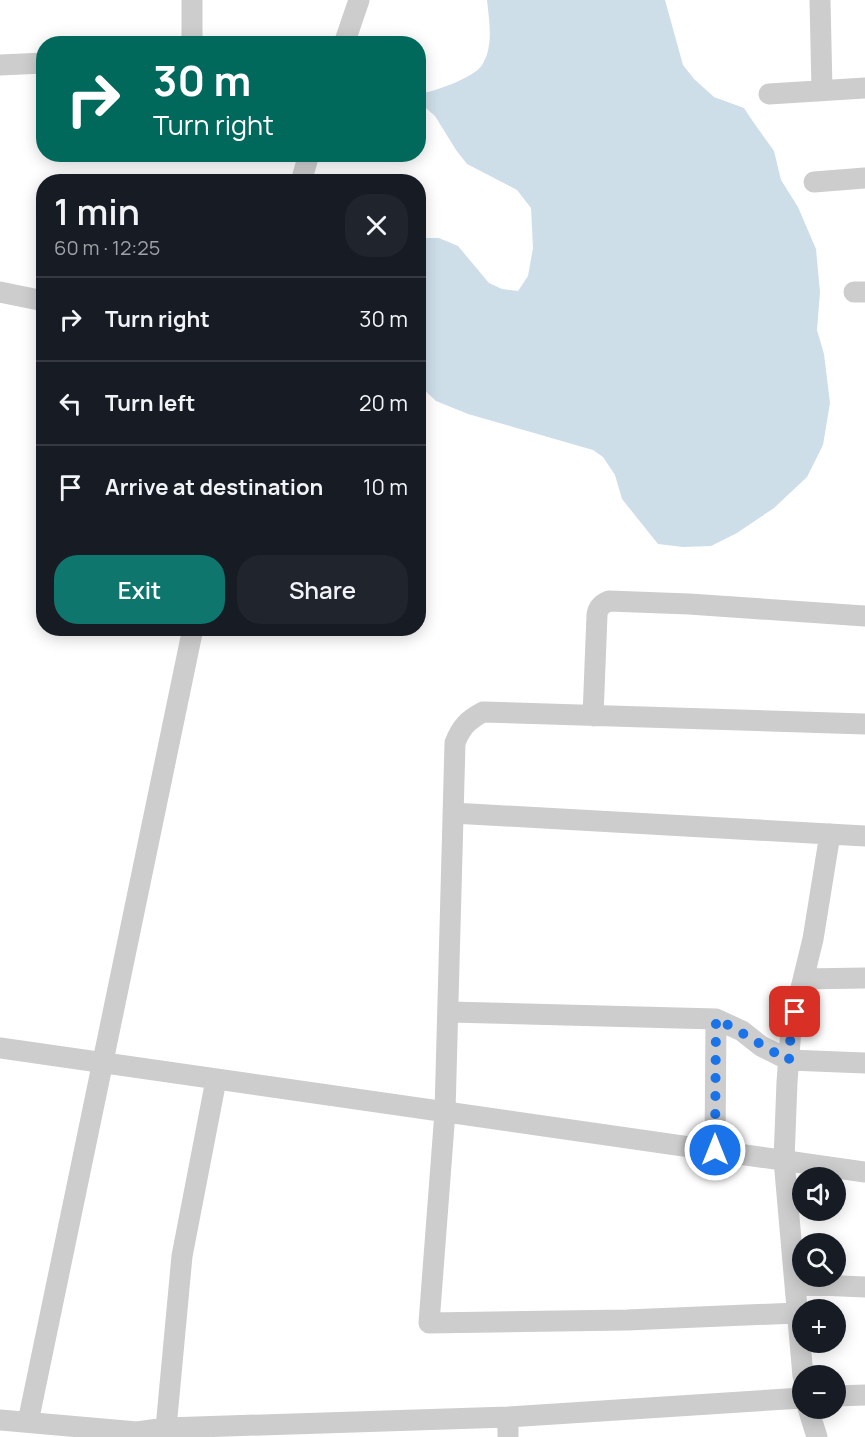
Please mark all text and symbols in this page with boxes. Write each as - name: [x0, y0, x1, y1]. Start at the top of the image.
- text: 30 m: [153, 51, 251, 109]
- icon: right: [54, 60, 132, 138]
- text: Turn right: [153, 106, 274, 143]
- text: 1 min: [54, 187, 140, 236]
- button: close: [345, 194, 408, 257]
- text: 60 m · 12:25: [54, 234, 160, 261]
- icon: right: [54, 303, 87, 336]
- text: Turn right: [105, 304, 210, 334]
- text: 30 m: [359, 304, 408, 334]
- icon: left: [54, 387, 87, 420]
- text: Turn left: [105, 388, 195, 418]
- text: 20 m: [359, 388, 408, 418]
- icon: arrive: [54, 471, 87, 504]
- text: Arrive at destination: [105, 472, 323, 502]
- text: 10 m: [363, 472, 408, 502]
- button: Exit: [54, 555, 225, 624]
- button: Share: [237, 555, 408, 624]
- pin: [769, 986, 820, 1037]
- icon: arrive: [778, 995, 811, 1028]
- position arrow: [683, 1118, 747, 1182]
- map controls: [792, 1167, 846, 1419]
- button: sound: [792, 1167, 846, 1221]
- button: search: [792, 1233, 846, 1287]
- button: +: [792, 1299, 846, 1353]
- button: −: [792, 1365, 846, 1419]

